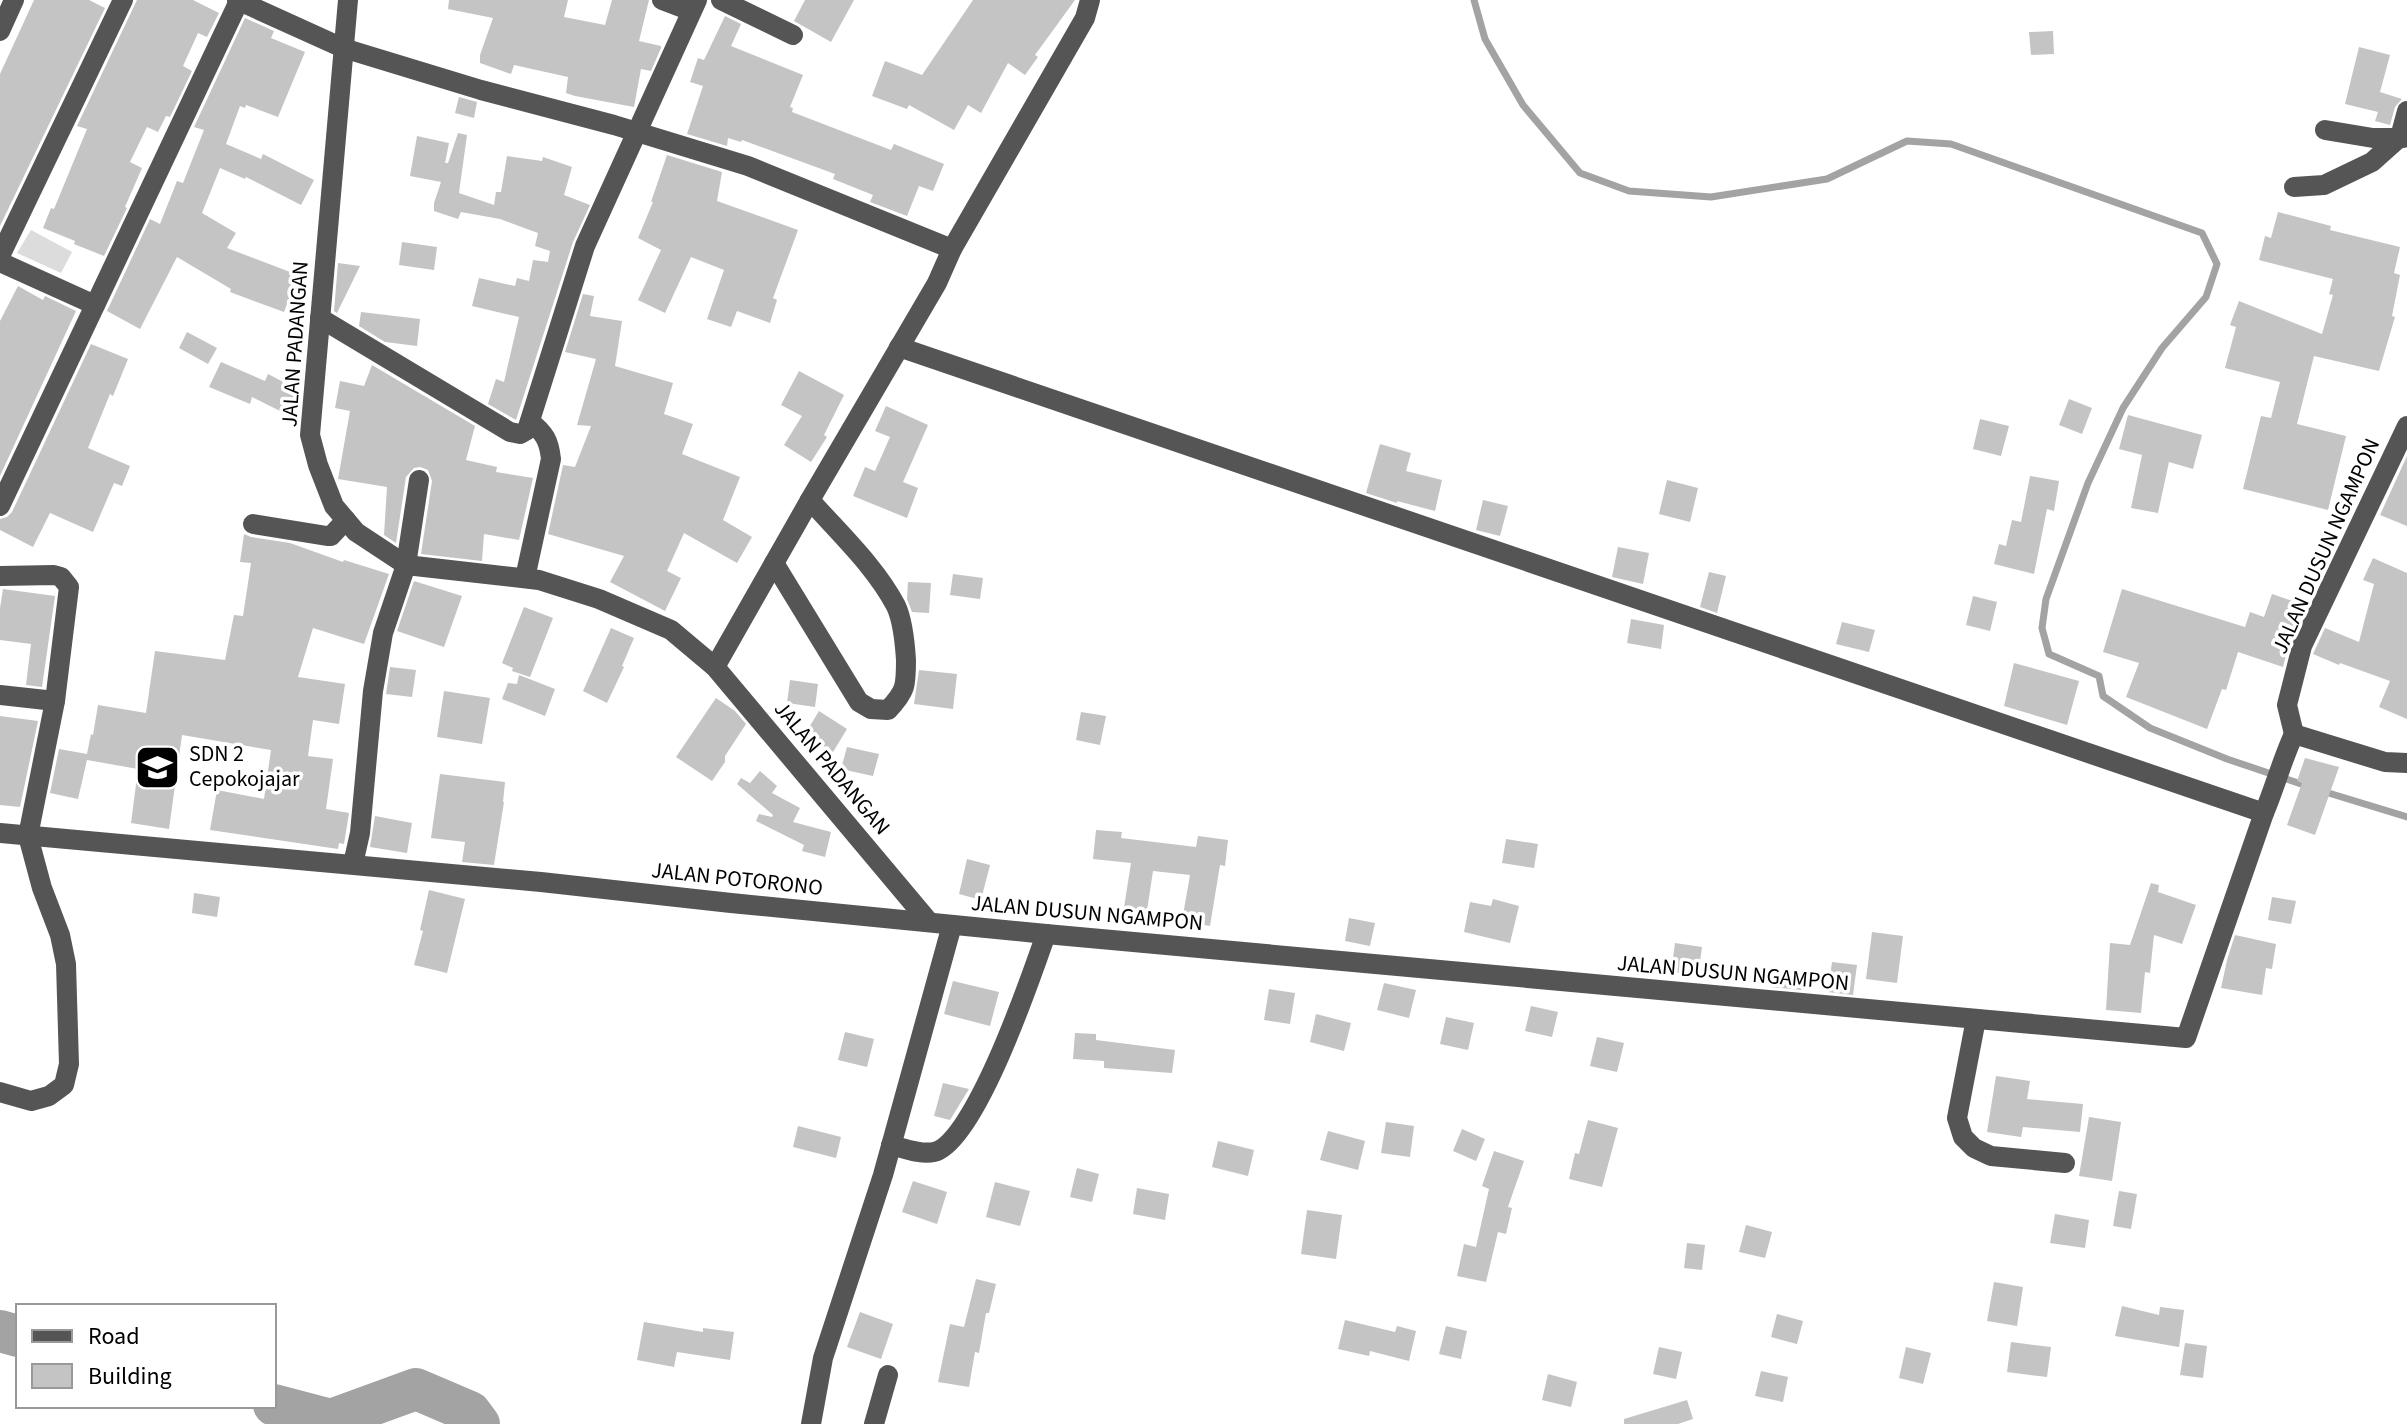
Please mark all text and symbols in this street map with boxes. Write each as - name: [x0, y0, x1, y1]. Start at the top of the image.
- street label: JALAN PADANGAN: [273, 260, 317, 428]
- street label: JALAN DUSUN NGAMPON: [2264, 433, 2388, 659]
- street label: JALAN PADANGAN: [766, 694, 898, 842]
- place label: SDN 2 Cepokojajar: [189, 738, 300, 795]
- school or university icon: SDN 2 Cepokojajar: [134, 743, 182, 791]
- street label: JALAN POTORONO: [650, 854, 824, 904]
- street label: JALAN DUSUN NGAMPON: [970, 887, 1204, 939]
- street label: JALAN DUSUN NGAMPON: [1616, 947, 1850, 999]
- legend: [16, 1304, 276, 1408]
- text: Road: [88, 1319, 140, 1354]
- text: Building: [88, 1359, 172, 1394]

